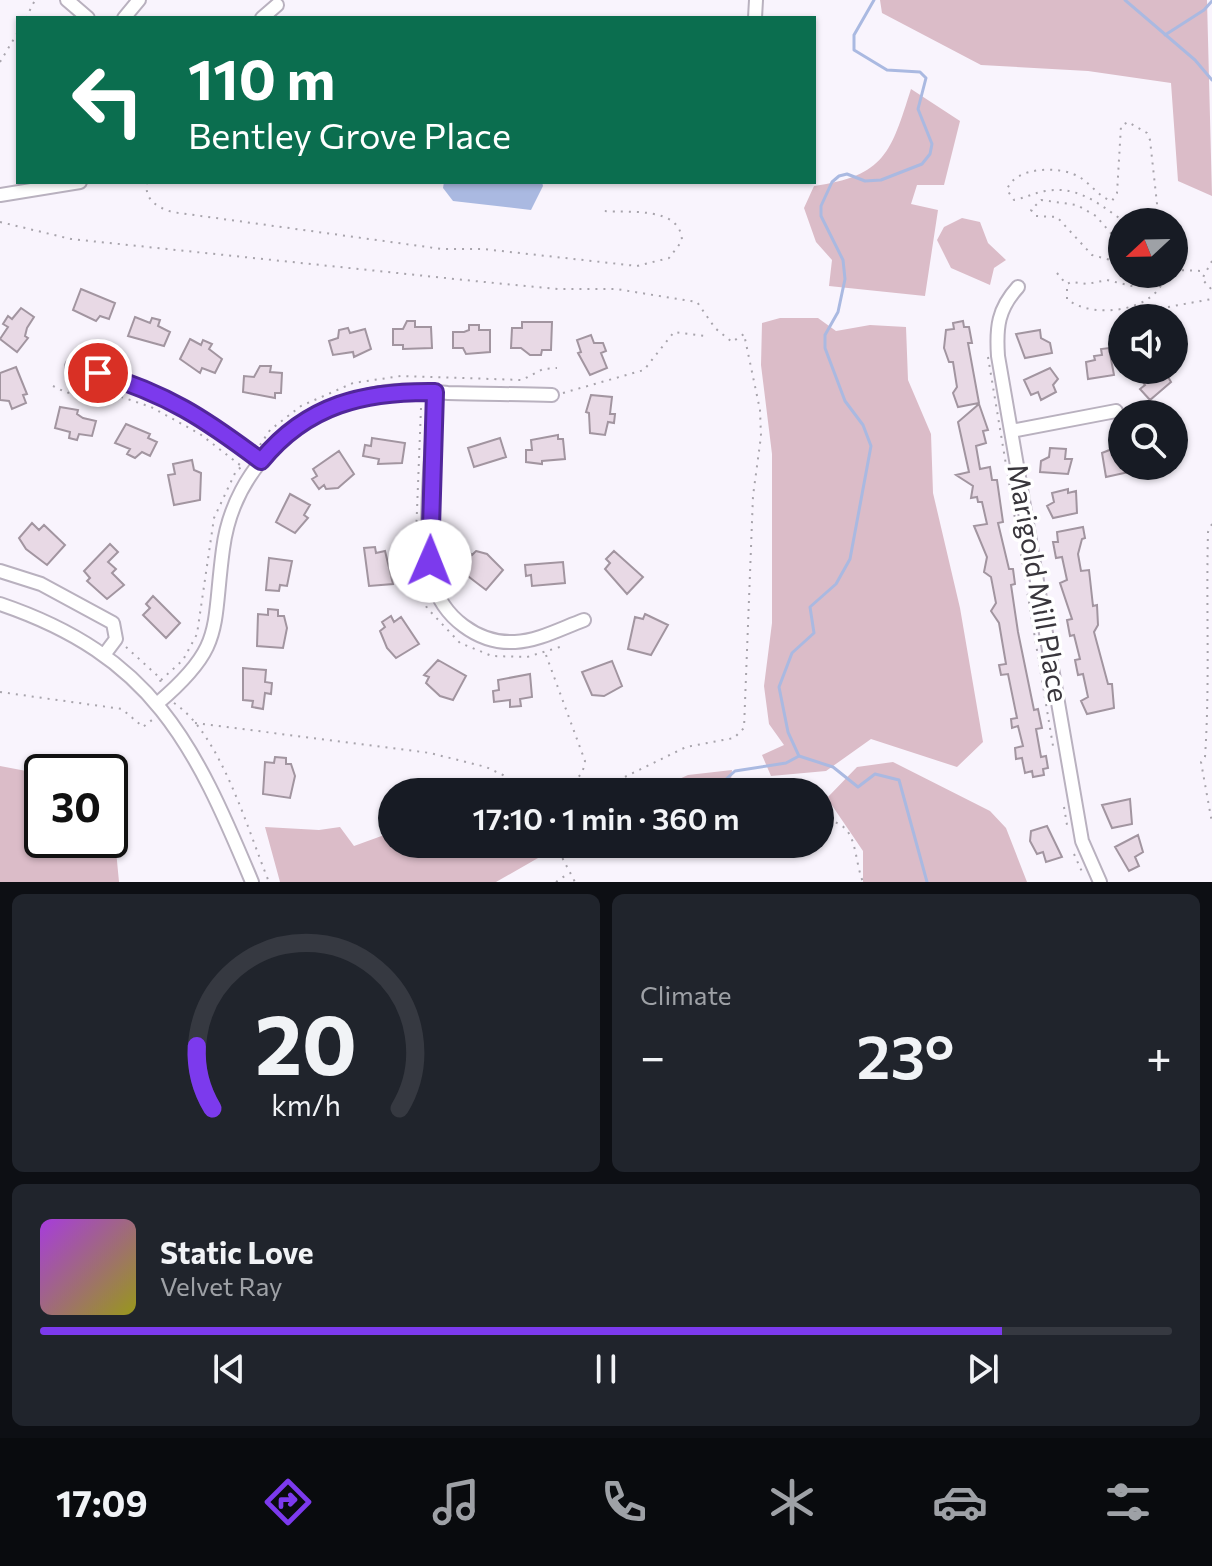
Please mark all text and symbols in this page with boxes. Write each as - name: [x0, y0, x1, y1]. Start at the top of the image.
- text: 110 m: [188, 43, 335, 112]
- icon: left: [56, 48, 160, 152]
- text: Bentley Grove Place: [188, 112, 511, 156]
- north arrow: [1108, 208, 1188, 288]
- map controls: [1108, 208, 1188, 480]
- button: sound: [1108, 304, 1188, 384]
- pin: [64, 339, 132, 407]
- icon: arrive: [76, 351, 120, 395]
- button: search: [1108, 400, 1188, 480]
- street label: Marigold Mill Place: [1001, 461, 1077, 705]
- position arrow: [388, 519, 472, 603]
- speed limit sign: 30: [24, 754, 128, 858]
- text: 17:10 · 1 min · 360 m: [473, 799, 739, 836]
- text: Climate: [640, 979, 732, 1010]
- text: 20: [255, 990, 357, 1092]
- text: 23°: [857, 1018, 955, 1091]
- text: −: [640, 1028, 665, 1082]
- text: +: [1146, 1028, 1172, 1082]
- text: km/h: [271, 1087, 341, 1122]
- text: Static Love: [160, 1233, 314, 1270]
- text: Velvet Ray: [160, 1270, 283, 1301]
- icon: previous: [207, 1347, 251, 1391]
- icon: pause: [584, 1347, 628, 1391]
- icon: next: [961, 1347, 1005, 1391]
- icon: directions: [260, 1474, 316, 1530]
- icon: music: [428, 1474, 484, 1530]
- icon: phone: [596, 1474, 652, 1530]
- icon: climate: [764, 1474, 820, 1530]
- icon: car: [932, 1474, 988, 1530]
- icon: filters: [1100, 1474, 1156, 1530]
- text: 17:09: [56, 1480, 148, 1524]

